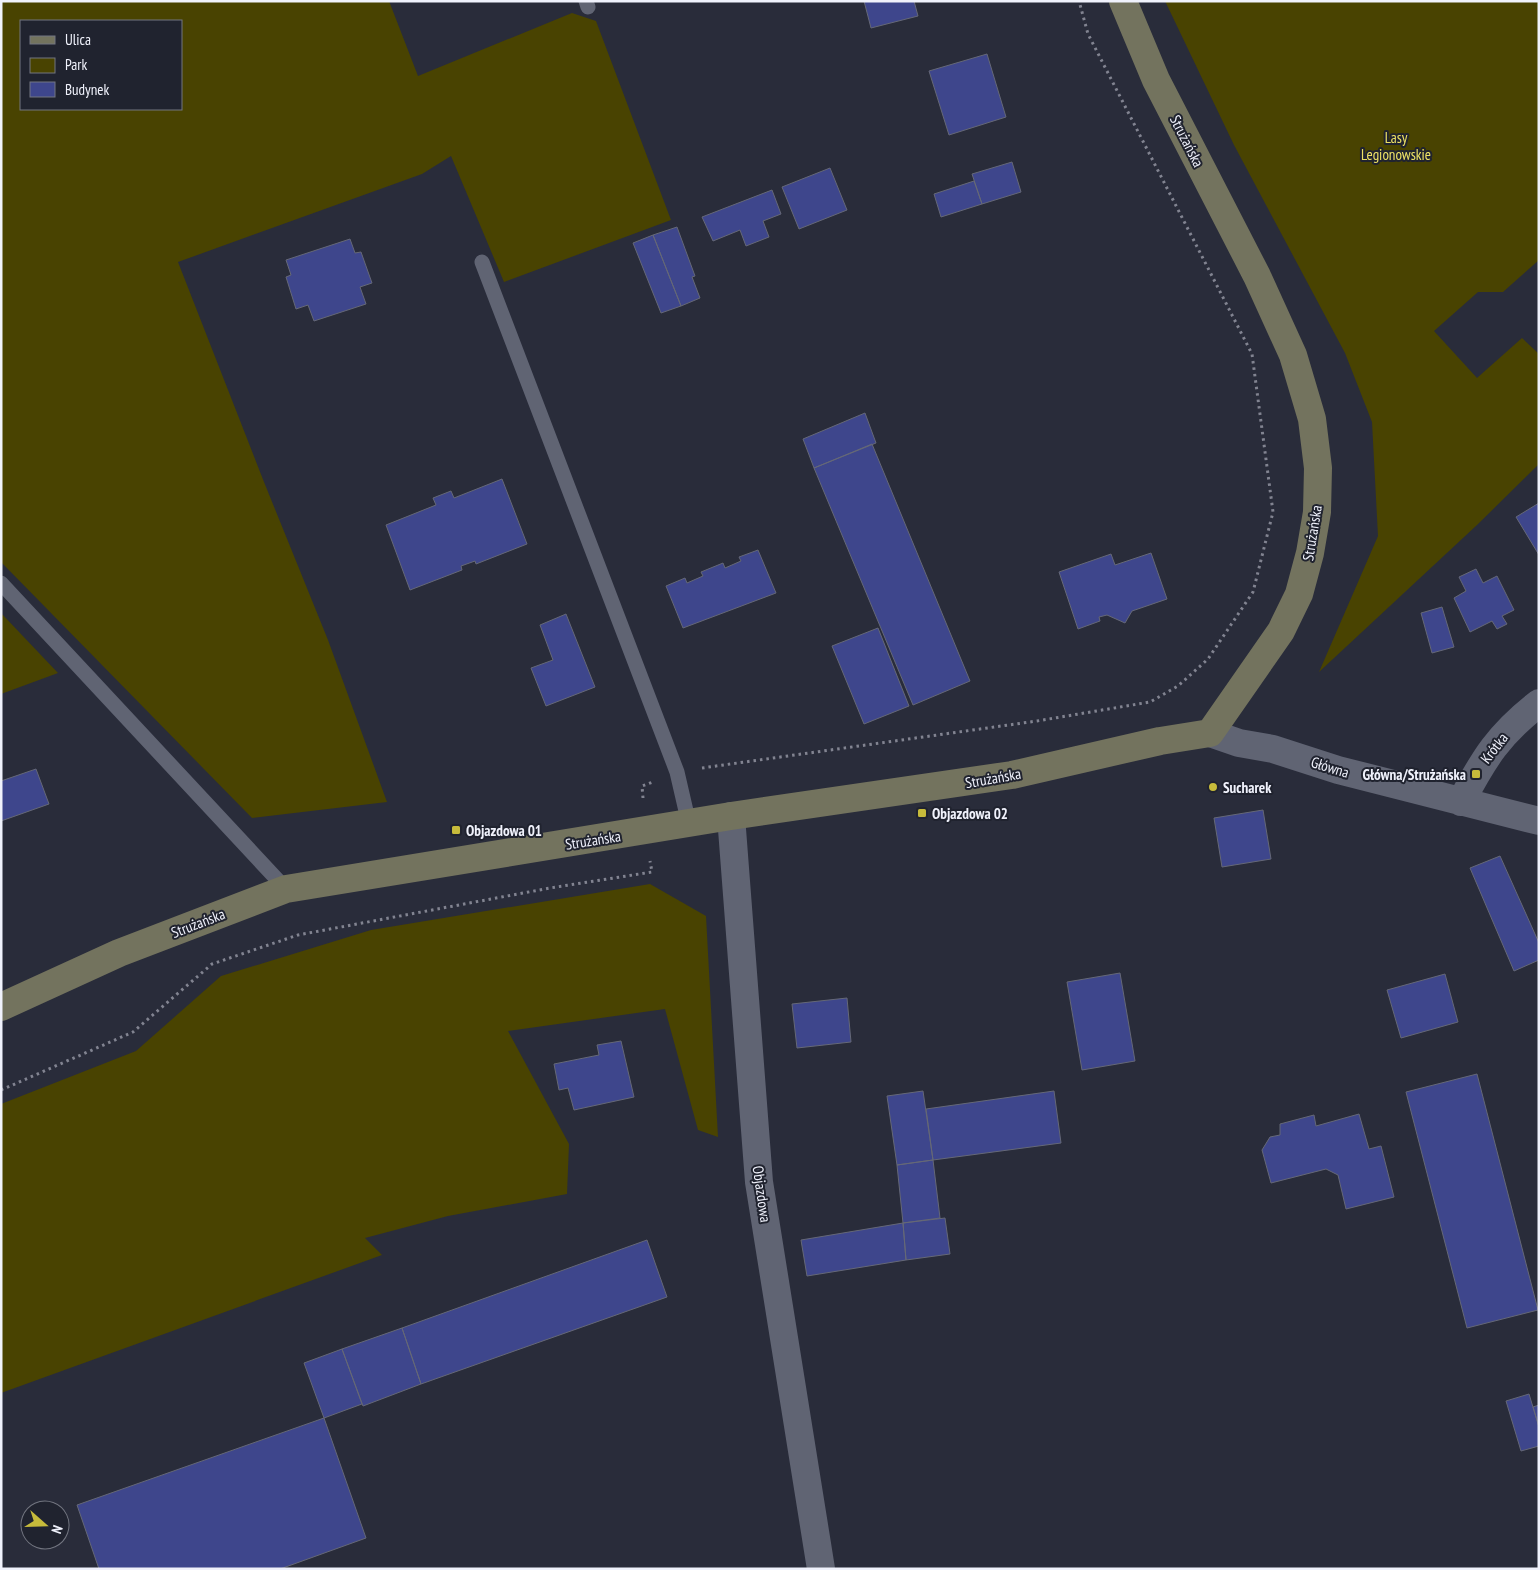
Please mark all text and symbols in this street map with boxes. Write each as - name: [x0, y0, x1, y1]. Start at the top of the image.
- legend: [20, 20, 182, 110]
- text: Ulica: [65, 30, 91, 49]
- text: Park: [65, 55, 87, 74]
- text: Budynek: [65, 80, 109, 99]
- street label: Strużańska: [1166, 112, 1208, 170]
- park label: Lasy Legionowskie: [1361, 128, 1431, 164]
- street label: Strużańska: [1298, 504, 1326, 562]
- street label: Krótka: [1476, 729, 1512, 767]
- street label: Główna: [1309, 752, 1351, 782]
- street label: Strużańska: [964, 764, 1022, 792]
- place label: Główna/Strużańska: [1362, 765, 1466, 784]
- marker: Główna/Strużańska: [1470, 768, 1482, 780]
- place label: Sucharek: [1223, 778, 1272, 797]
- marker: Sucharek: [1207, 781, 1219, 793]
- place label: Objazdowa 02: [932, 804, 1008, 823]
- marker: Objazdowa 02: [916, 807, 928, 819]
- place label: Objazdowa 01: [466, 821, 542, 840]
- marker: Objazdowa 01: [450, 824, 462, 836]
- street label: Strużańska: [564, 826, 622, 854]
- street label: Strużańska: [168, 904, 228, 942]
- street label: Objazdowa: [749, 1164, 775, 1224]
- north arrow: [20, 1500, 70, 1550]
- text: N: [47, 1523, 67, 1536]

